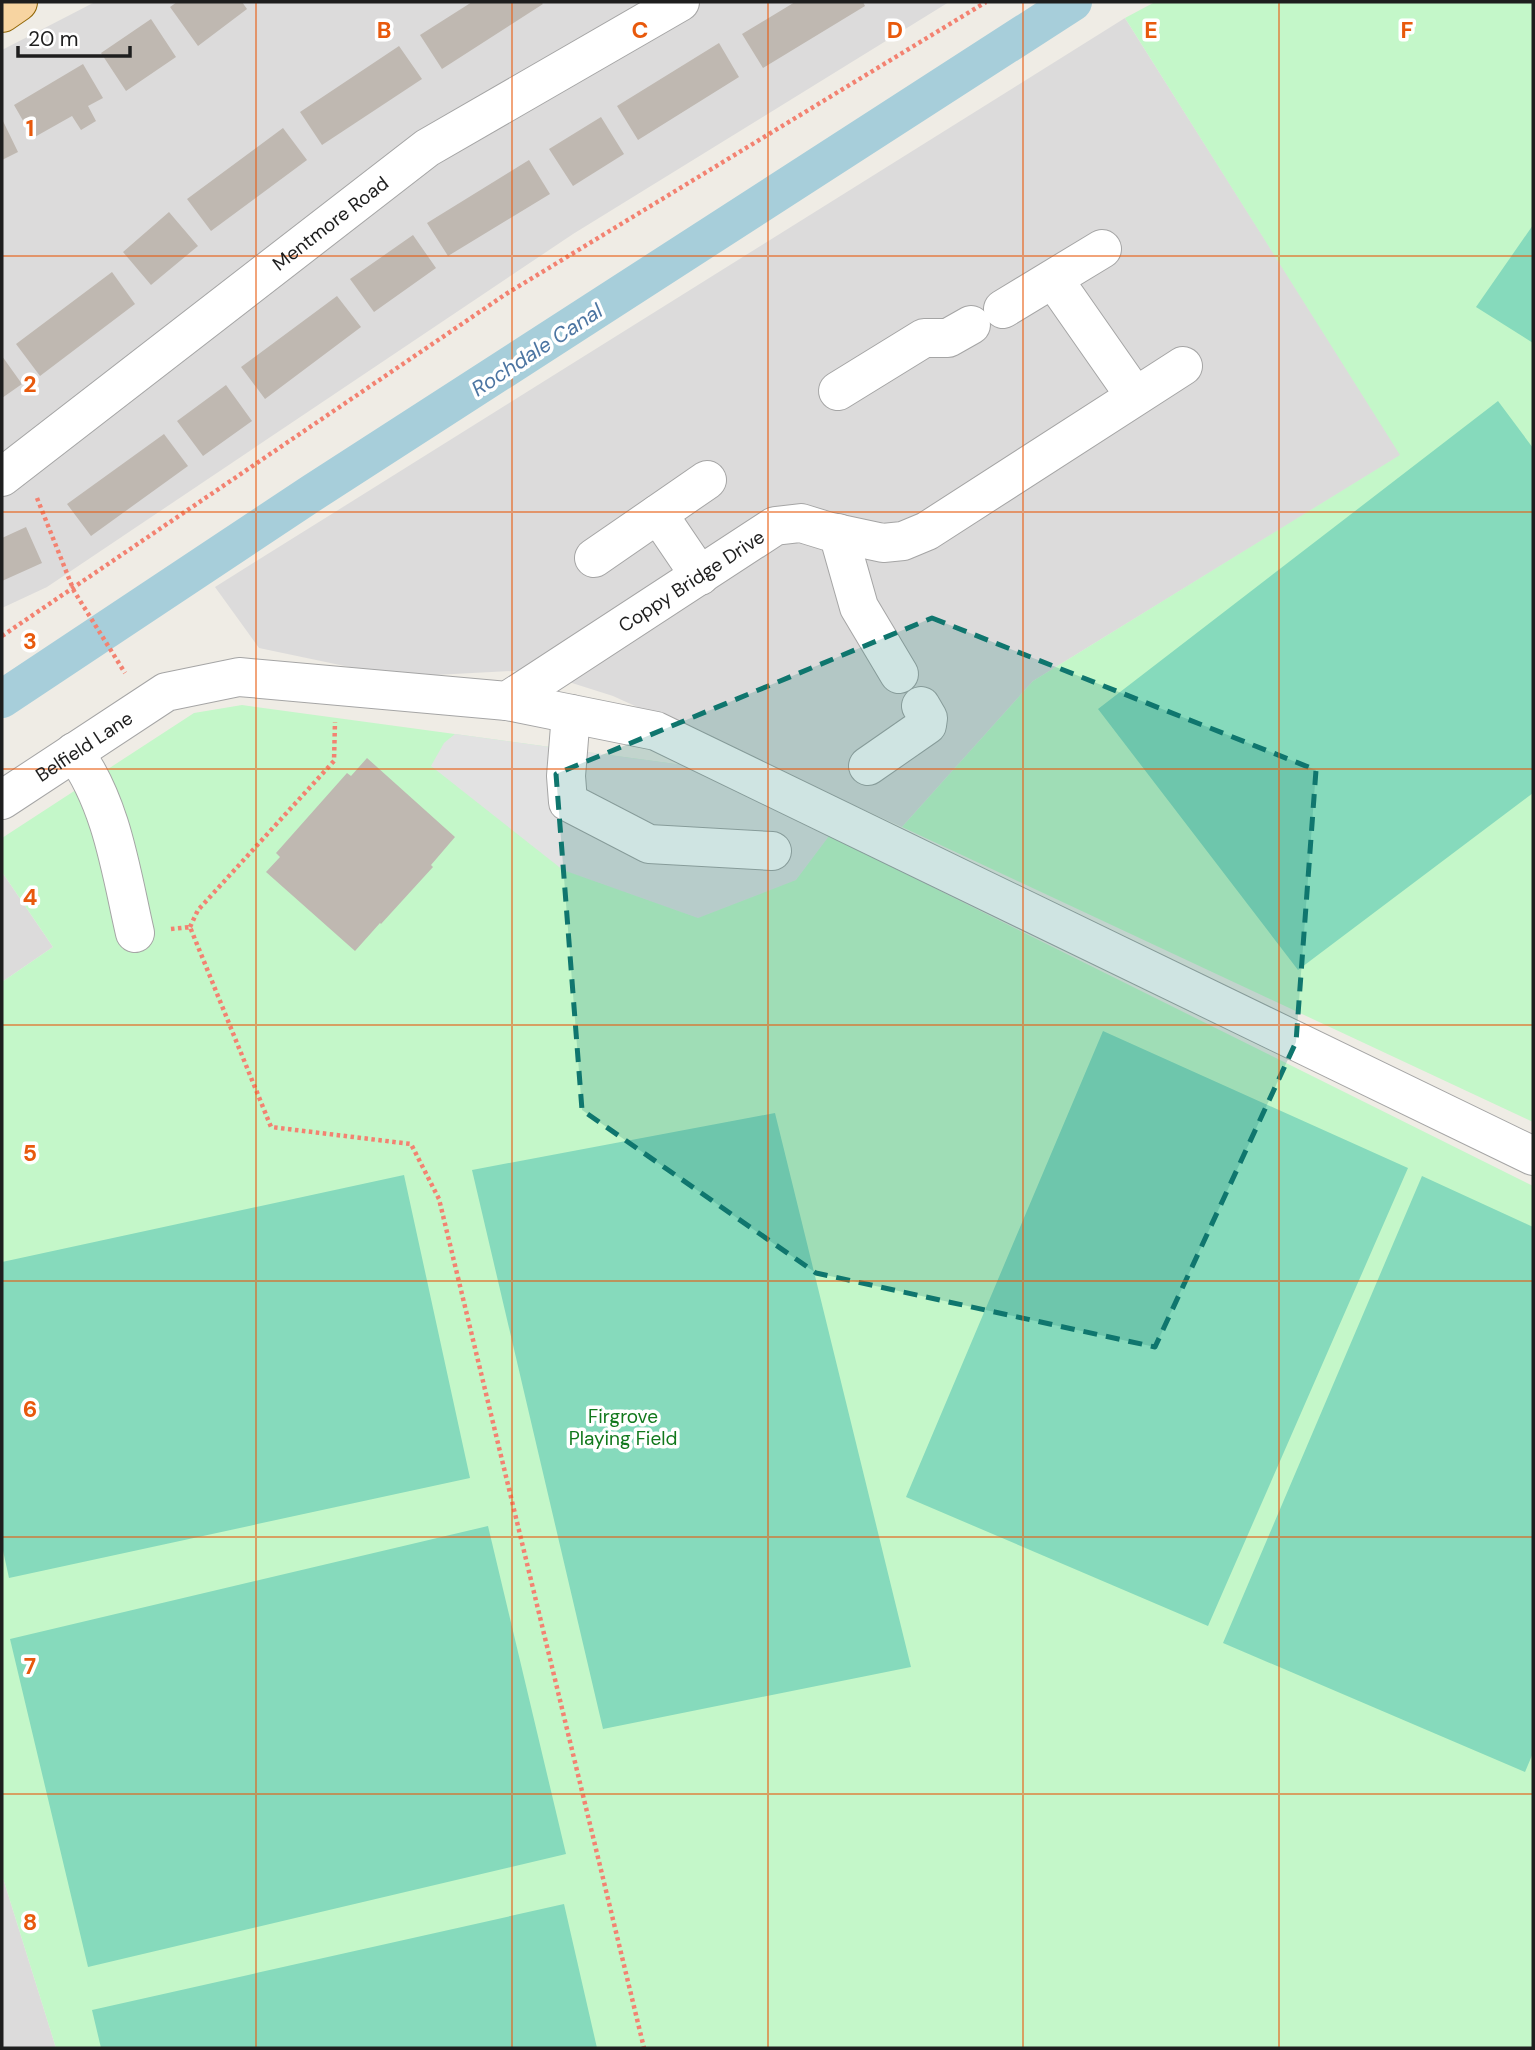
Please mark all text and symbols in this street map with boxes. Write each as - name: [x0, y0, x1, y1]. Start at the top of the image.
- scale bar: [18, 14, 130, 58]
- text: B: [377, 15, 391, 45]
- text: C: [632, 15, 648, 45]
- text: D: [887, 15, 903, 45]
- text: E: [1144, 15, 1158, 45]
- text: F: [1401, 15, 1414, 45]
- text: 20 m: [28, 25, 79, 53]
- text: 1: [26, 113, 34, 143]
- street label: Mentmore Road: [267, 170, 393, 276]
- water label: Rochdale Canal: [466, 297, 608, 403]
- text: 2: [23, 369, 37, 399]
- street label: Coppy Bridge Drive: [613, 524, 769, 638]
- text: 3: [23, 626, 37, 656]
- street label: Belfield Lane: [30, 705, 137, 787]
- text: 4: [23, 882, 38, 912]
- text: 5: [23, 1138, 37, 1168]
- text: 6: [23, 1394, 37, 1424]
- park label: Firgrove Playing Field: [569, 1404, 677, 1451]
- text: 7: [24, 1651, 36, 1681]
- text: 8: [23, 1907, 37, 1937]

